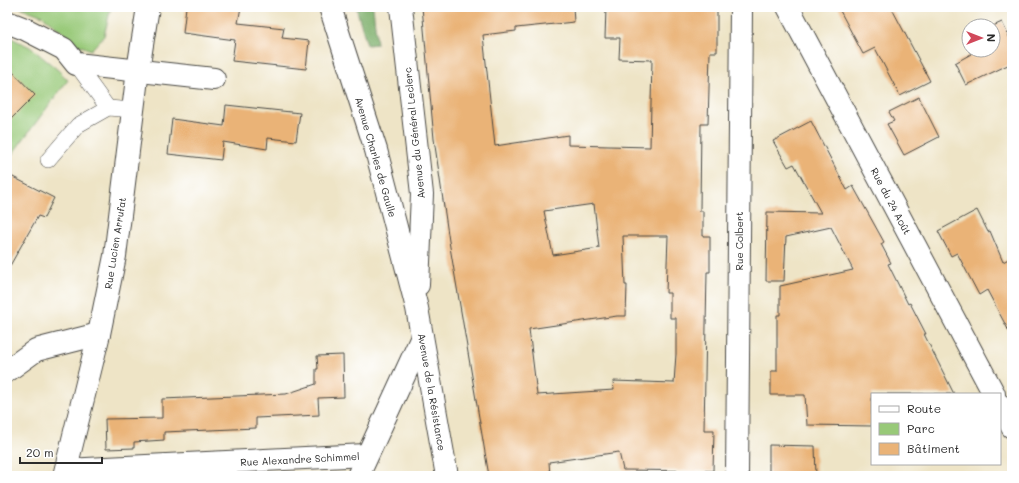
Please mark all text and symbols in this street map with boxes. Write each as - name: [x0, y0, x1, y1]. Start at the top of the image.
- north arrow: [961, 18, 1001, 58]
- text: N: [984, 34, 999, 42]
- street label: Avenue du Général Leclerc: [400, 66, 428, 199]
- street label: Avenue Charles de Gaulle: [352, 95, 400, 219]
- street label: Rue du 24 Août: [868, 165, 914, 237]
- street label: Rue Lucien Arrufat: [101, 196, 129, 290]
- street label: Rue Colbert: [732, 212, 746, 270]
- street label: Avenue de la Résistance: [415, 332, 449, 452]
- legend: [871, 393, 1001, 465]
- text: Route: [907, 400, 941, 416]
- text: Parc: [907, 420, 935, 436]
- scale bar: [20, 439, 102, 465]
- text: Bâtiment: [907, 440, 960, 456]
- text: 20 m: [26, 444, 54, 460]
- street label: Rue Alexandre Schimmel: [240, 449, 360, 469]

